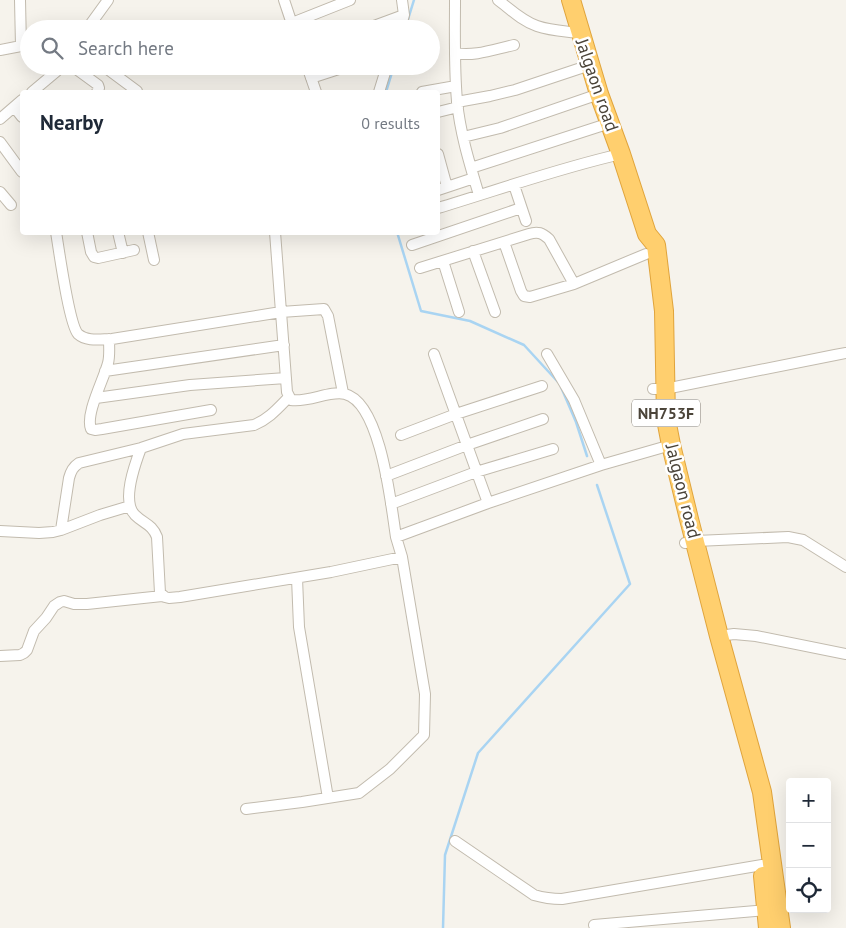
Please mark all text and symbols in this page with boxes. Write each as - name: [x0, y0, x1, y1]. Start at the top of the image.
- search box: [20, 20, 440, 75]
- icon: search: [38, 34, 66, 62]
- street label: Jalgaon road: [571, 34, 624, 134]
- text: Search here: [78, 36, 174, 60]
- text: Nearby: [40, 109, 103, 136]
- text: 0 results: [361, 113, 420, 133]
- road number: NH753F: [632, 399, 700, 426]
- street label: Jalgaon road: [660, 440, 706, 541]
- map controls: [786, 778, 831, 913]
- button: +: [786, 778, 831, 823]
- button: −: [786, 823, 831, 868]
- button: locate: [786, 868, 831, 913]

